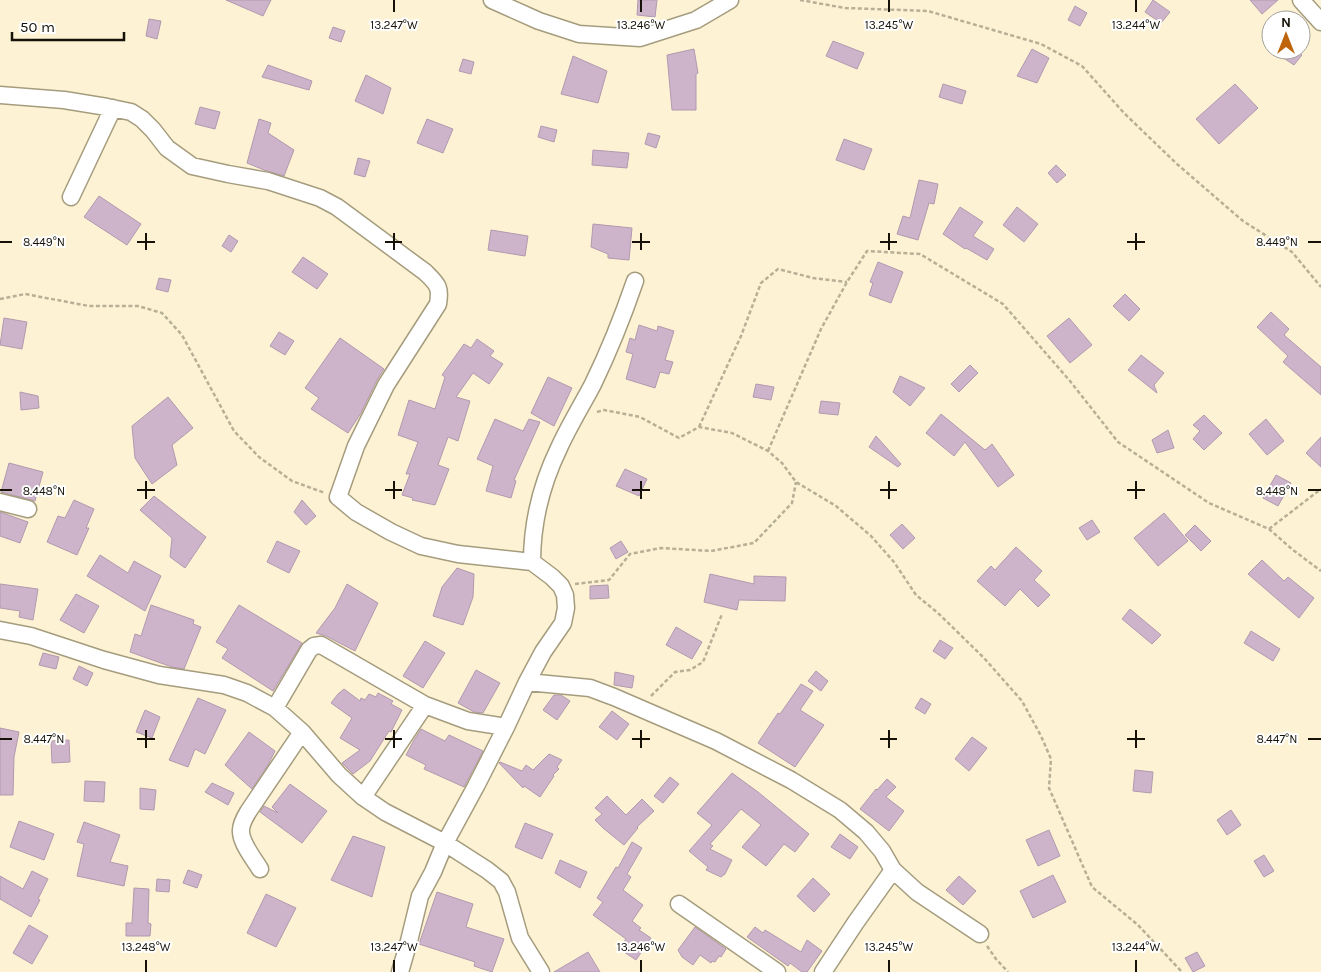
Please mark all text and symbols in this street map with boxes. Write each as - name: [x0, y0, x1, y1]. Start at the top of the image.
- scale bar: [12, 10, 125, 42]
- north arrow: [1261, 10, 1311, 60]
- text: N: [1281, 14, 1291, 31]
- text: 50 m: [20, 18, 55, 36]
- text: 13.247°W: [370, 18, 418, 32]
- text: 13.246°W: [617, 18, 666, 32]
- text: 13.245°W: [865, 18, 913, 32]
- text: 13.244°W: [1112, 18, 1160, 32]
- text: 8.449°N: [23, 235, 65, 249]
- text: 8.449°N: [1256, 235, 1298, 249]
- text: 8.448°N: [23, 484, 65, 498]
- text: 8.448°N: [1256, 484, 1298, 498]
- text: 8.447°N: [24, 732, 64, 746]
- text: 8.447°N: [1257, 732, 1297, 746]
- text: 13.248°W: [121, 940, 171, 954]
- text: 13.247°W: [370, 940, 418, 954]
- text: 13.246°W: [617, 940, 666, 954]
- text: 13.245°W: [865, 940, 913, 954]
- text: 13.244°W: [1112, 940, 1160, 954]

